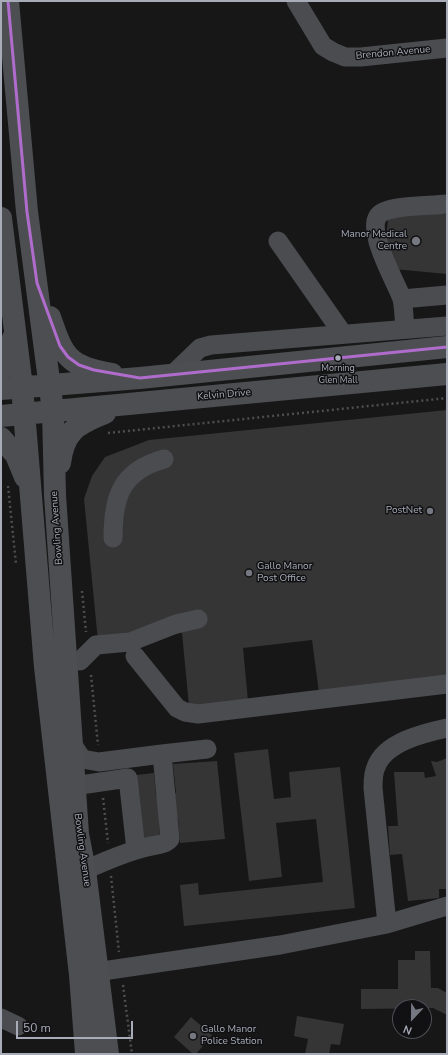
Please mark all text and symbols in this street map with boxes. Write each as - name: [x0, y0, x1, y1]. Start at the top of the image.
- street label: Brendon Avenue: [355, 44, 431, 62]
- place label: Manor Medical Centre: [341, 229, 407, 252]
- marker: Manor Medical Centre: [410, 235, 422, 247]
- marker: Morning Glen Mall: [333, 353, 343, 363]
- place label: Morning Glen Mall: [318, 364, 358, 385]
- street label: Kelvin Drive: [197, 387, 251, 403]
- street label: Bowling Avenue: [48, 491, 66, 565]
- place label: PostNet: [386, 505, 422, 517]
- marker: PostNet: [425, 506, 435, 516]
- place label: Gallo Manor Post Office: [257, 561, 312, 584]
- marker: Gallo Manor Post Office: [244, 568, 254, 578]
- street label: Bowling Avenue: [71, 812, 93, 888]
- north arrow: [392, 999, 432, 1039]
- scale bar: [18, 1013, 135, 1039]
- text: 50 m: [23, 1020, 51, 1036]
- text: N: [401, 1021, 414, 1038]
- place label: Gallo Manor Police Station: [201, 1024, 262, 1048]
- marker: Gallo Manor Police Station: [188, 1031, 198, 1041]

